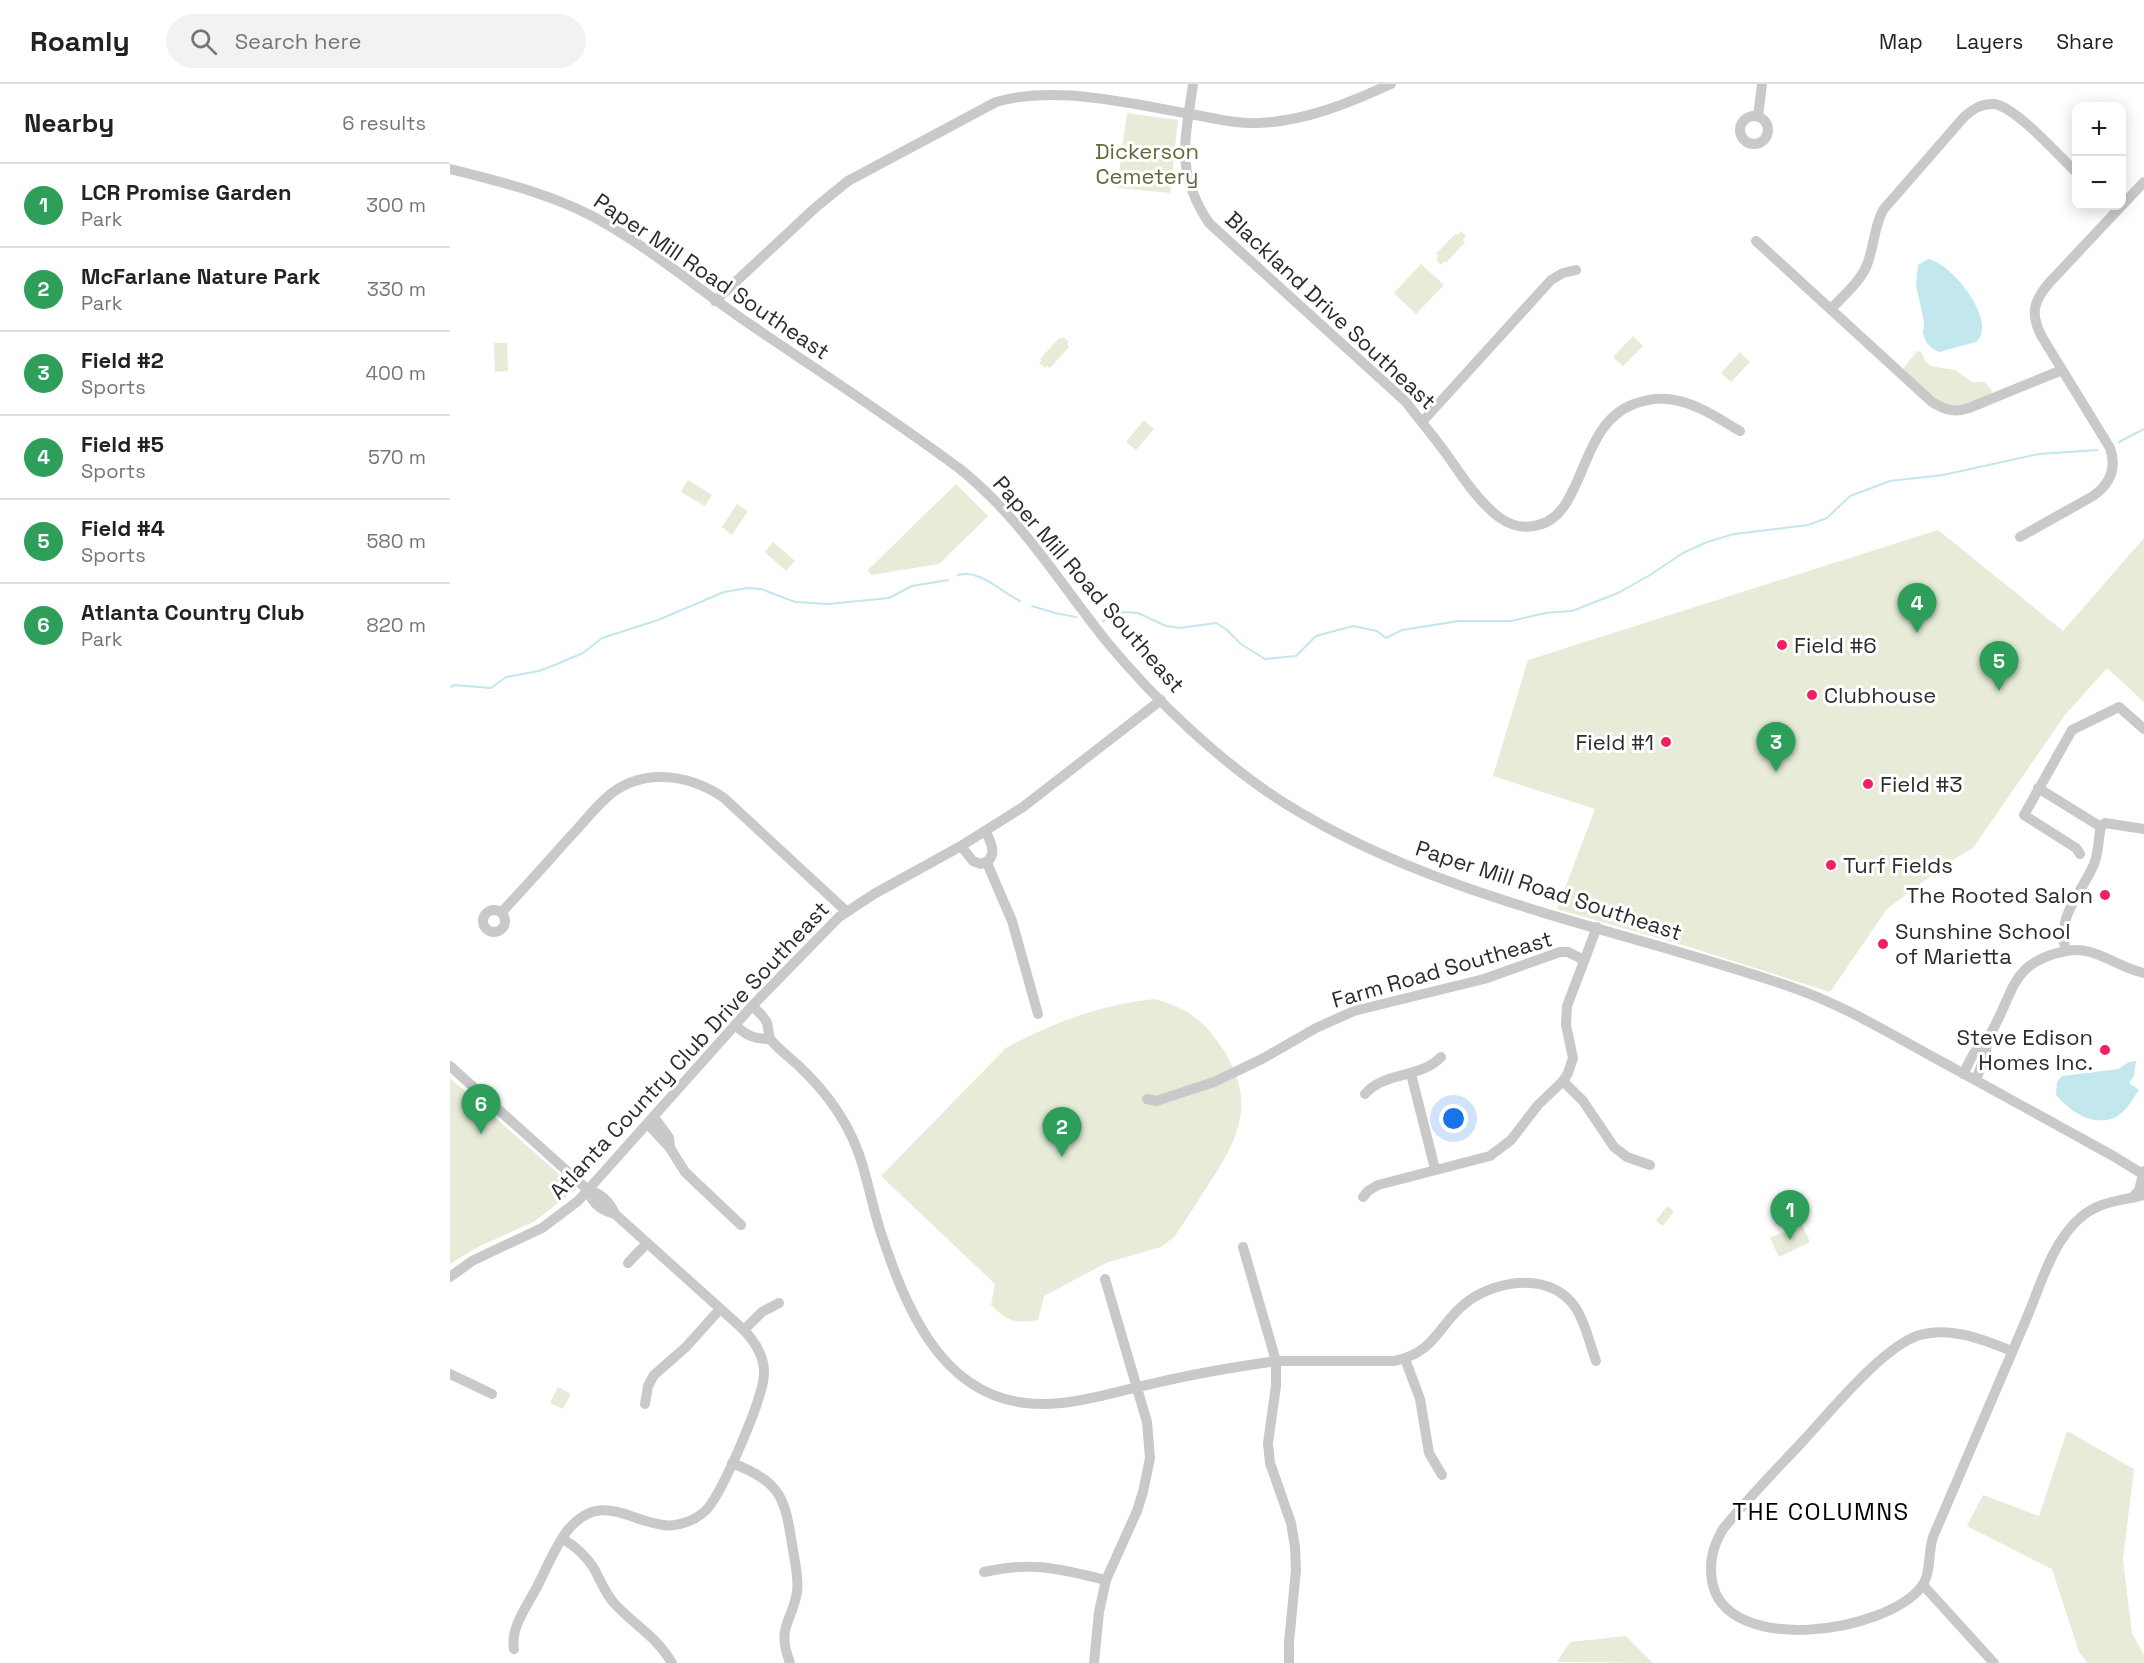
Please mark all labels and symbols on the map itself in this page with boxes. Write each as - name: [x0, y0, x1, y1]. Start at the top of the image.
- park label: Dickerson Cemetery: [1095, 137, 1199, 190]
- street label: Paper Mill Road Southeast: [589, 187, 835, 365]
- street label: Blackland Drive Southeast: [1220, 205, 1442, 415]
- street label: Paper Mill Road Southeast: [987, 470, 1191, 698]
- pin: 4: [1898, 584, 1936, 633]
- place label: Field #6: [1794, 631, 1877, 659]
- marker: Field #6: [1775, 638, 1789, 652]
- pin: 5: [1980, 642, 2018, 691]
- place label: Clubhouse: [1824, 681, 1936, 709]
- marker: Clubhouse: [1805, 688, 1819, 702]
- pin: 3: [1756, 722, 1796, 772]
- place label: Field #1: [1575, 728, 1654, 756]
- marker: Field #1: [1659, 735, 1673, 749]
- place label: Field #3: [1880, 770, 1963, 798]
- marker: Field #3: [1861, 777, 1875, 791]
- street label: Paper Mill Road Southeast: [1412, 834, 1686, 946]
- place label: Turf Fields: [1843, 851, 1953, 879]
- marker: Turf Fields: [1824, 858, 1838, 872]
- place label: The Rooted Salon: [1906, 881, 2093, 909]
- marker: The Rooted Salon: [2098, 888, 2112, 902]
- street label: Atlanta Country Club Drive Southeast: [543, 895, 835, 1205]
- place label: Sunshine School of Marietta: [1895, 917, 2071, 970]
- street label: Farm Road Southeast: [1329, 924, 1555, 1014]
- marker: Sunshine School of Marietta: [1876, 937, 1890, 951]
- place label: Steve Edison Homes Inc.: [1957, 1023, 2093, 1076]
- marker: Steve Edison Homes Inc.: [2098, 1043, 2112, 1057]
- pin: 6: [462, 1084, 501, 1134]
- your location: [1439, 1104, 1468, 1133]
- pin: 2: [1042, 1108, 1082, 1157]
- pin: 1: [1770, 1190, 1810, 1240]
- district label: THE COLUMNS: [1732, 1496, 1910, 1527]

